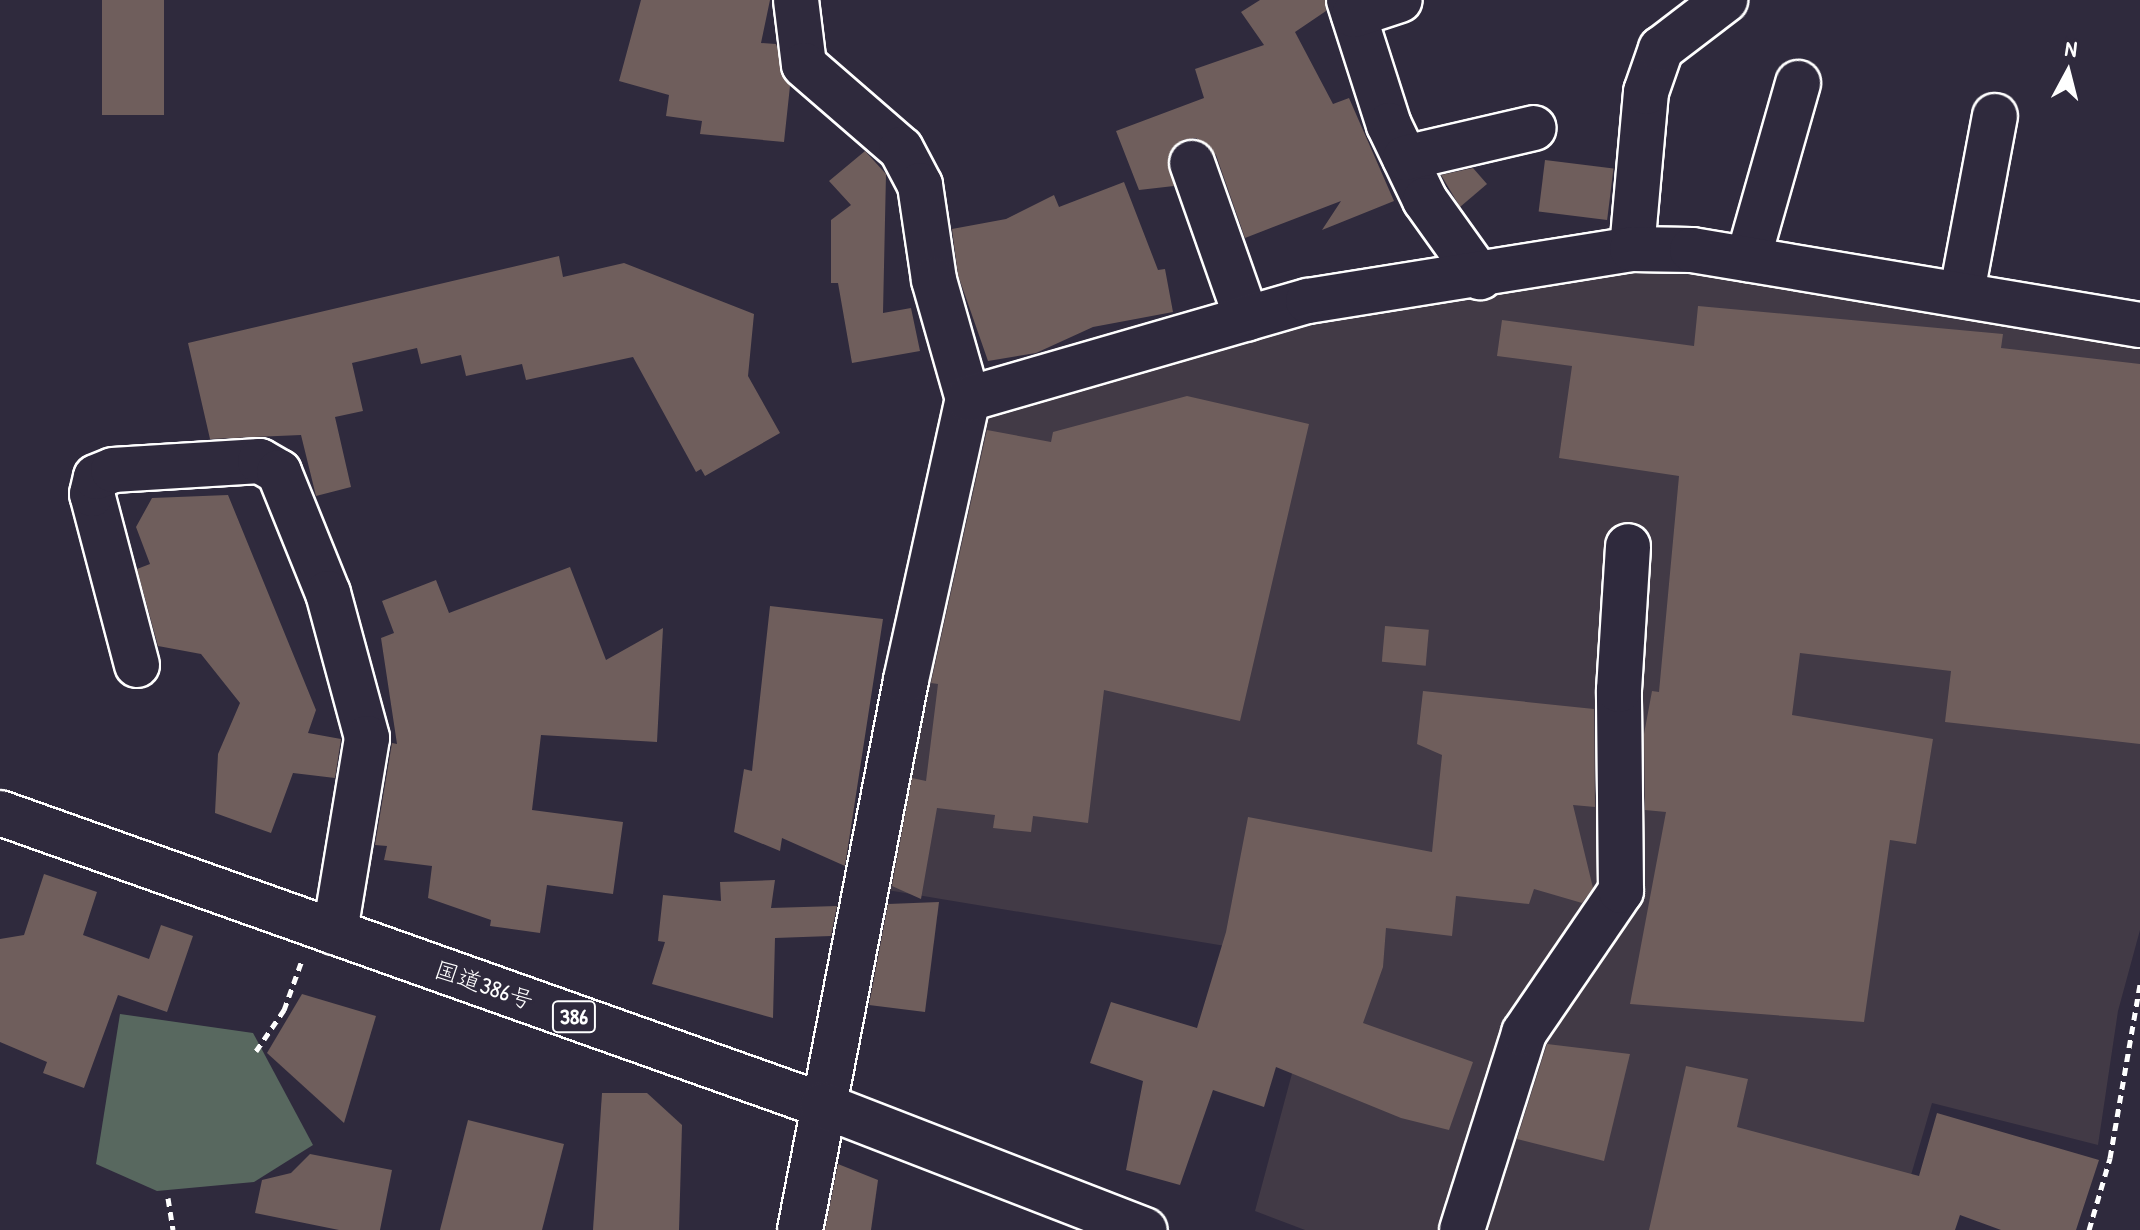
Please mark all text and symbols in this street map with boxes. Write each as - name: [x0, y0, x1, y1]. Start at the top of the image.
- north arrow: [2028, 32, 2108, 112]
- text: N: [2063, 33, 2079, 64]
- street label: 国道386号: [431, 955, 537, 1015]
- road number: 386: [550, 999, 598, 1035]

